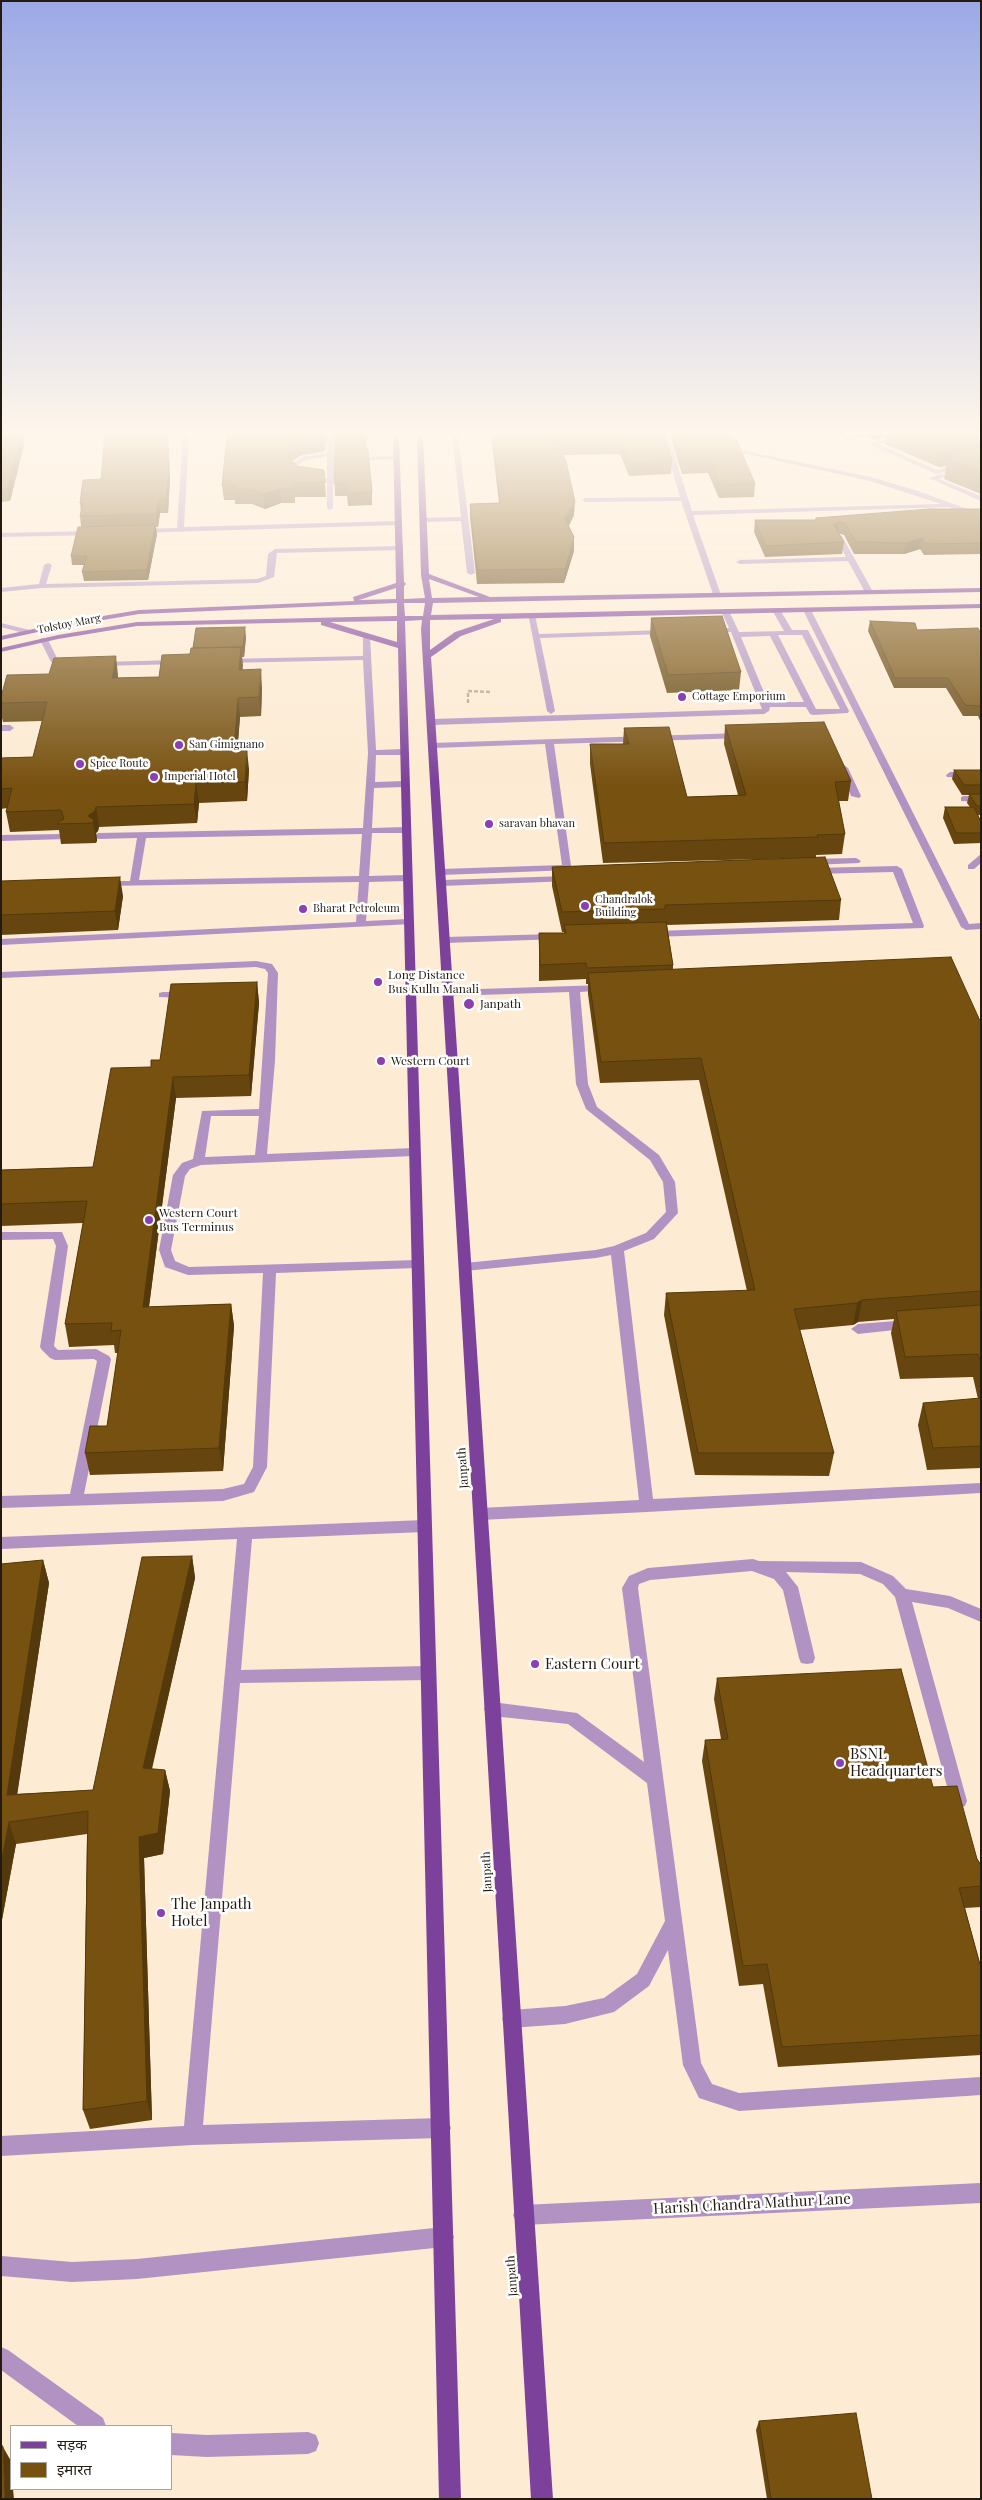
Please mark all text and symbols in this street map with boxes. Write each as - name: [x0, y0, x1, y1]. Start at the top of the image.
- street label: Tolstoy Marg: [36, 611, 102, 637]
- place label: Cottage Emporium: [692, 690, 786, 704]
- marker: Cottage Emporium: [676, 691, 688, 703]
- place label: San Gimignano: [189, 738, 264, 752]
- marker: San Gimignano: [173, 739, 185, 751]
- place label: Spice Route: [90, 757, 148, 771]
- marker: Spice Route: [74, 758, 86, 770]
- place label: Imperial Hotel: [164, 770, 236, 784]
- marker: Imperial Hotel: [148, 771, 160, 783]
- place label: saravan bhavan: [499, 817, 575, 831]
- marker: saravan bhavan: [483, 818, 495, 830]
- place label: Chandralok Building: [595, 893, 653, 919]
- marker: Chandralok Building: [579, 900, 591, 912]
- place label: Bharat Petroleum: [313, 902, 400, 916]
- marker: Bharat Petroleum: [297, 903, 309, 915]
- place label: Long Distance Bus Kullu Manali: [388, 968, 479, 996]
- marker: Long Distance Bus Kullu Manali: [372, 976, 384, 988]
- marker: Janpath: [462, 997, 476, 1011]
- place label: Janpath: [480, 997, 521, 1011]
- place label: Western Court: [391, 1054, 470, 1068]
- marker: Western Court: [375, 1055, 387, 1067]
- place label: Western Court Bus Terminus: [159, 1206, 238, 1234]
- marker: Western Court Bus Terminus: [143, 1214, 155, 1226]
- street label: Janpath: [454, 1447, 472, 1489]
- place label: Eastern Court: [545, 1655, 640, 1673]
- marker: Eastern Court: [529, 1658, 541, 1670]
- place label: BSNL Headquarters: [850, 1745, 942, 1780]
- marker: BSNL Headquarters: [834, 1757, 846, 1769]
- street label: Janpath: [479, 1851, 495, 1893]
- place label: The Janpath Hotel: [171, 1895, 252, 1930]
- marker: The Janpath Hotel: [155, 1907, 167, 1919]
- street label: Harish Chandra Mathur Lane: [653, 2190, 851, 2218]
- street label: Janpath: [503, 2255, 521, 2297]
- legend: [10, 2425, 172, 2490]
- text: सड़क: [57, 2434, 87, 2454]
- text: इमारत: [57, 2459, 92, 2479]

